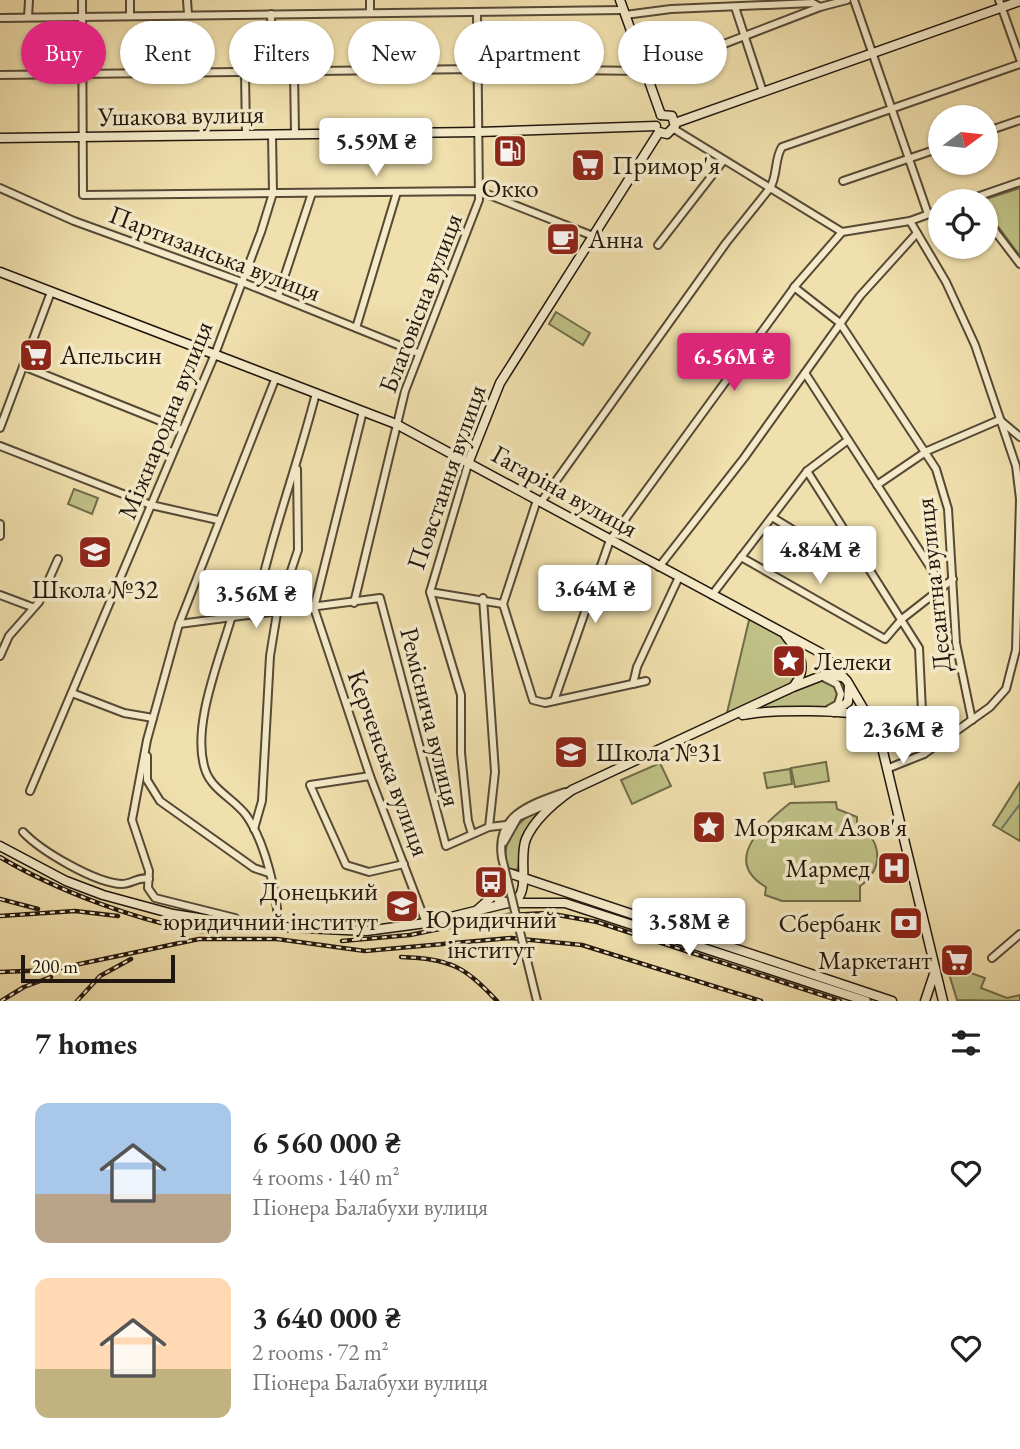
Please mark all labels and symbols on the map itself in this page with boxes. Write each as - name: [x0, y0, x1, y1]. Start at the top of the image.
- street label: Ушакова вулиця: [96, 97, 265, 133]
- north arrow: [928, 105, 998, 175]
- pin: 5.59M ₴: [311, 118, 441, 178]
- fuel station icon: Окко: [491, 132, 529, 170]
- supermarket icon: Примор'я: [569, 146, 607, 184]
- place label: Примор'я: [612, 148, 720, 182]
- place label: Окко: [481, 171, 539, 205]
- street label: Партизанська вулиця: [104, 197, 326, 309]
- street label: Благовісна вулиця: [370, 208, 470, 398]
- cafe icon: Анна: [544, 220, 582, 258]
- place label: Анна: [587, 222, 644, 256]
- street label: Міжнародна вулиця: [110, 316, 220, 524]
- pin: 6.56M ₴: [669, 334, 799, 393]
- supermarket icon: Апельсин: [17, 336, 55, 374]
- place label: Апельсин: [59, 338, 162, 372]
- street label: Повстання вулиця: [398, 380, 494, 574]
- street label: Гагаріна вулиця: [486, 437, 644, 545]
- street label: Десантна вулиця: [907, 496, 959, 674]
- pin: 4.84M ₴: [755, 526, 885, 586]
- school or university icon: Школа №32: [76, 533, 114, 571]
- pin: 3.64M ₴: [530, 566, 660, 625]
- pin: 3.56M ₴: [191, 570, 321, 630]
- place label: Школа №32: [32, 572, 159, 606]
- street label: Реміснича вулиця: [392, 624, 470, 810]
- place icon: Лелеки: [770, 642, 808, 680]
- place label: Лелеки: [814, 644, 892, 678]
- street label: Керченська вулиця: [339, 665, 439, 861]
- pin: 2.36M ₴: [838, 706, 968, 766]
- school or university icon: Школа №31: [552, 733, 590, 771]
- place label: Школа №31: [596, 735, 723, 769]
- place icon: Морякам Азов'я: [690, 808, 728, 846]
- place label: Морякам Азов'я: [734, 810, 907, 844]
- hospital icon: Мармед: [875, 849, 913, 887]
- place label: Мармед: [785, 851, 870, 885]
- bus stop icon: Юридичний інститут: [472, 863, 510, 901]
- place label: Донецький юридичний інститут: [163, 874, 378, 938]
- school or university icon: Донецький юридичний інститут: [383, 887, 421, 925]
- pin: 3.58M ₴: [624, 898, 754, 958]
- place label: Юридичний інститут: [425, 902, 557, 966]
- bank icon: Сбербанк: [887, 904, 925, 942]
- place label: Сбербанк: [778, 906, 882, 940]
- supermarket icon: Маркетант: [938, 941, 976, 979]
- place label: Маркетант: [818, 943, 932, 977]
- scale bar: [21, 952, 175, 984]

